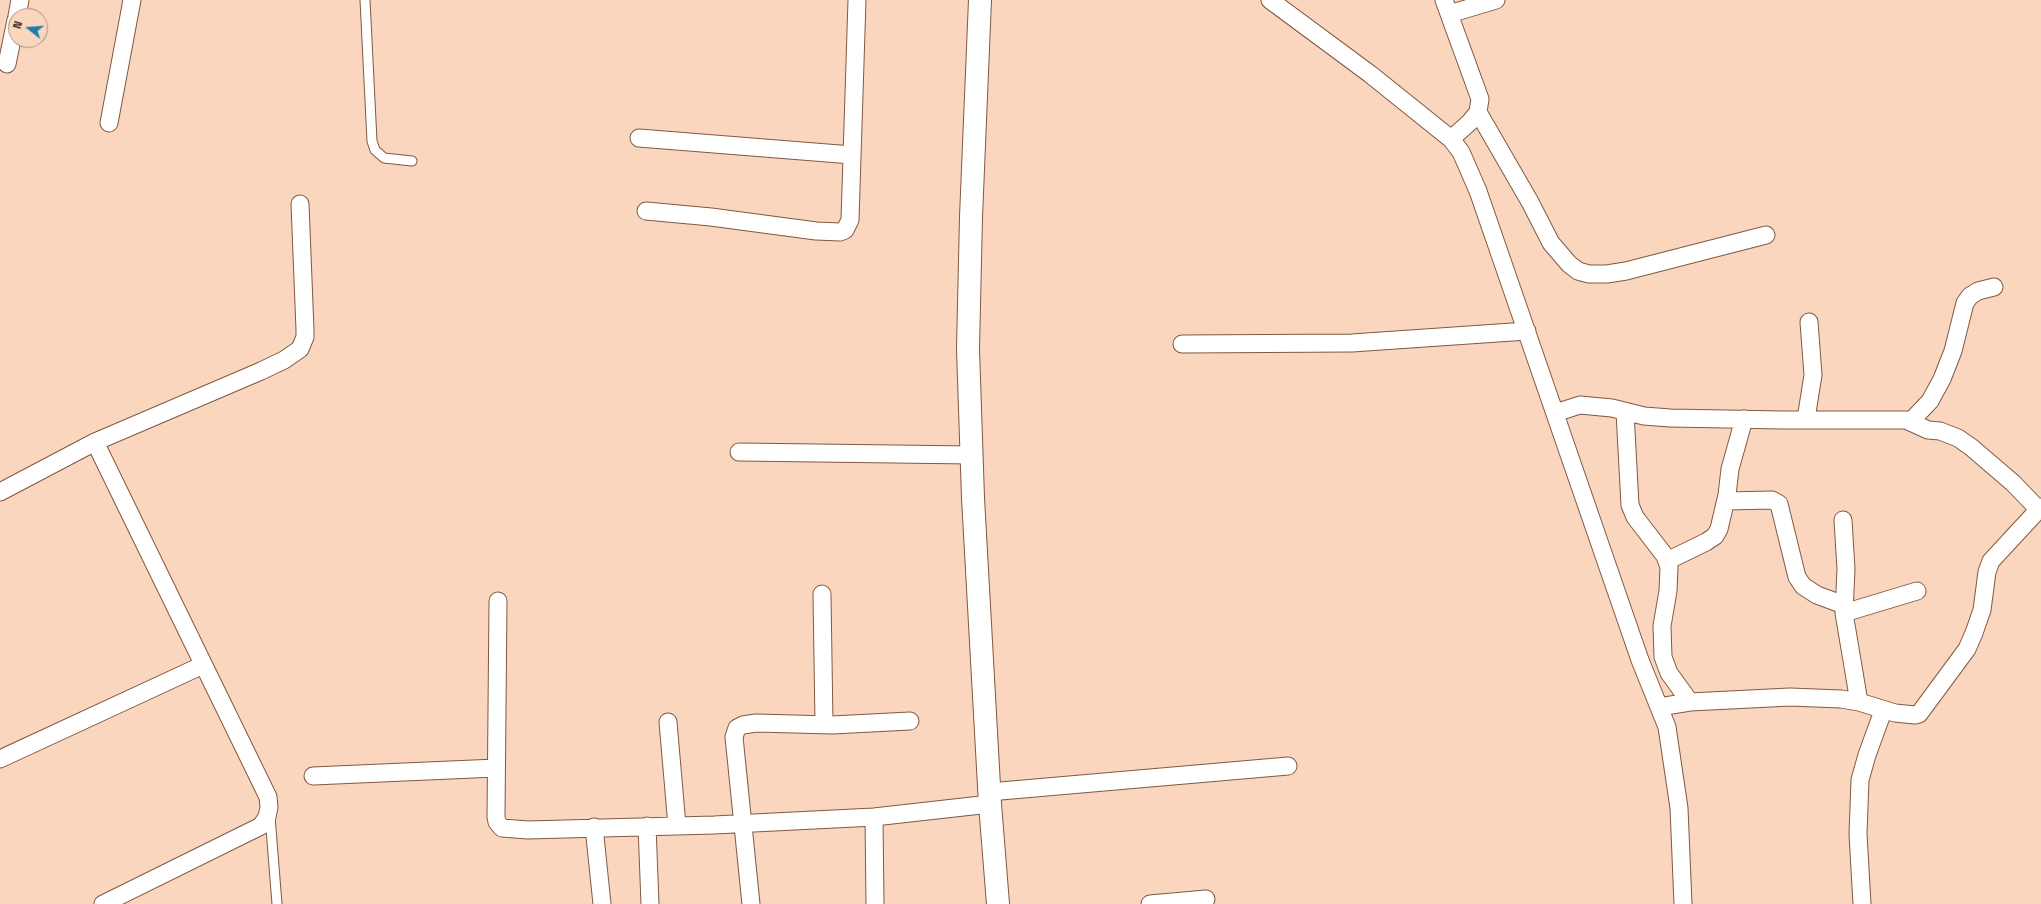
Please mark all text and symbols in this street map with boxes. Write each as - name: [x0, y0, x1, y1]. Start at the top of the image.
- north arrow: [8, 8, 48, 48]
- text: N: [10, 19, 25, 30]

